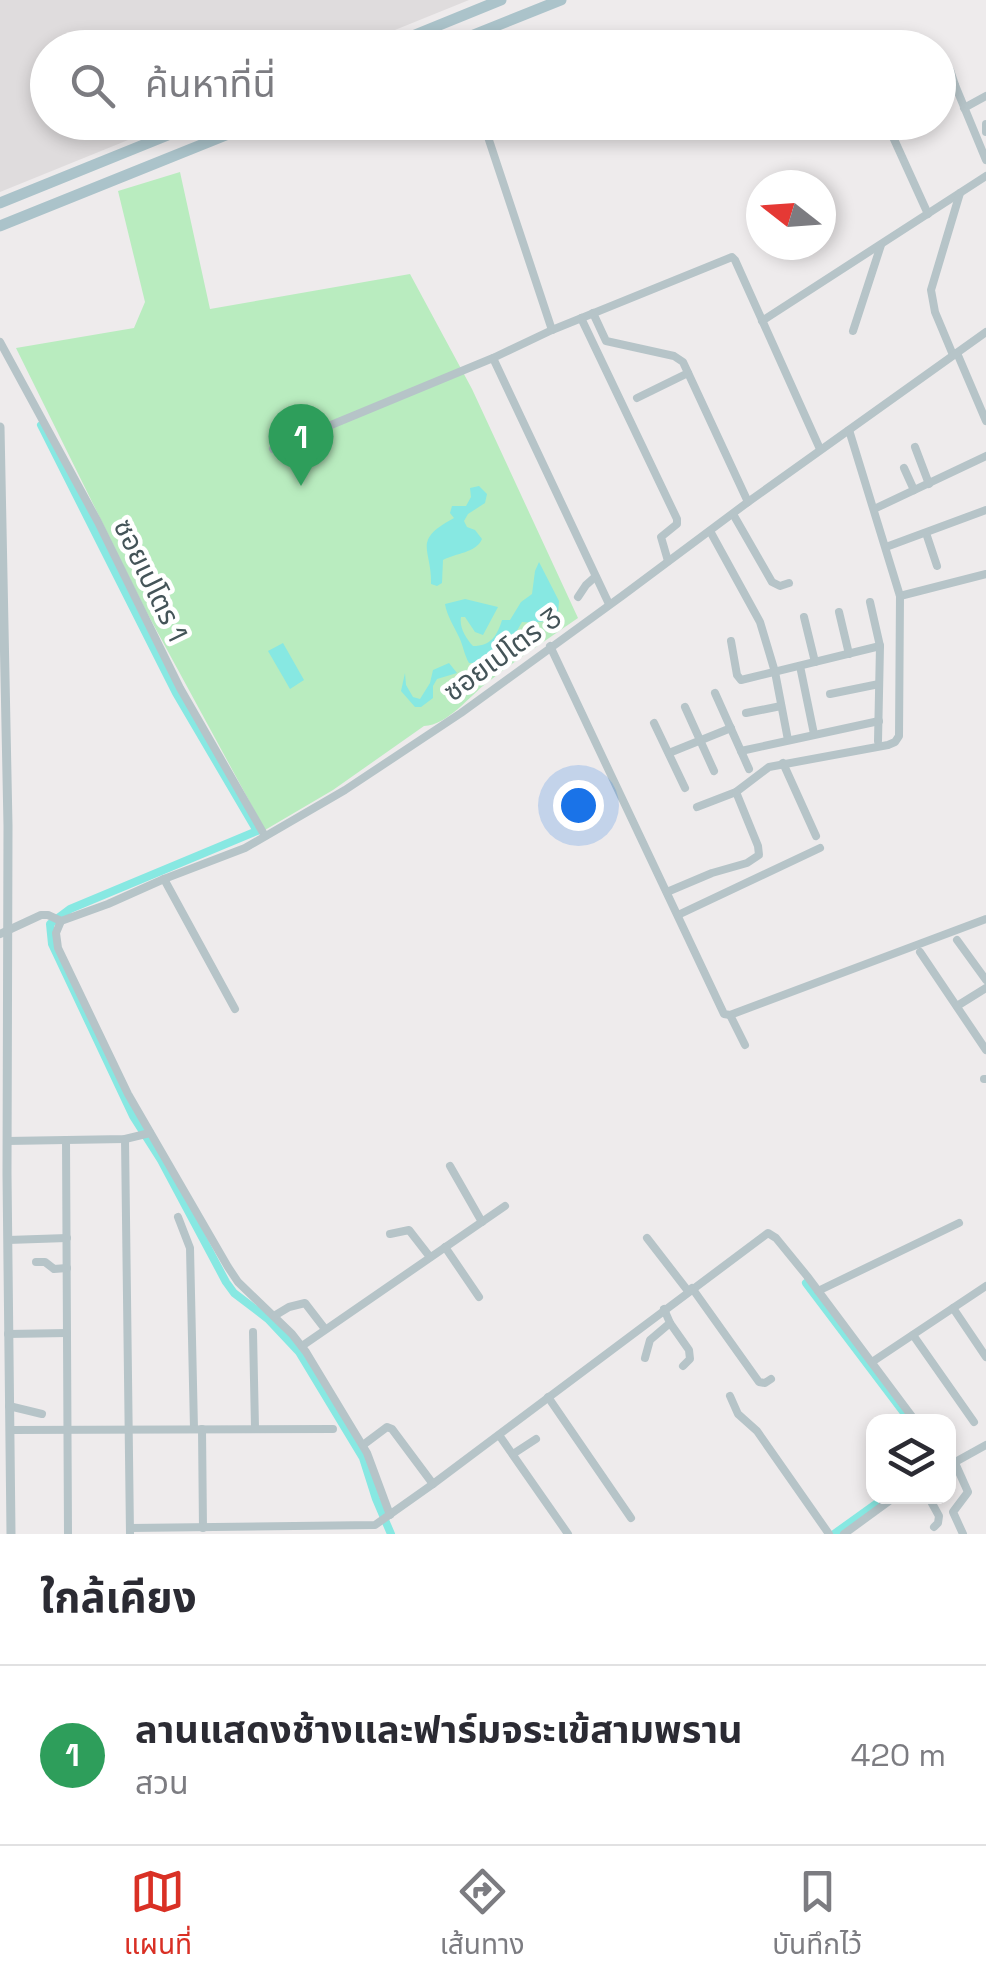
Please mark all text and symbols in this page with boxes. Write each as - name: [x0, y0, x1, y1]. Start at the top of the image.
- search box: [30, 30, 956, 140]
- icon: search: [65, 58, 120, 113]
- text: ค้นหาที่นี่: [145, 60, 276, 108]
- north arrow: [746, 170, 836, 260]
- pin: 1: [268, 404, 334, 486]
- street label: ซอยเปโตร 1: [106, 513, 196, 647]
- street label: ซอยเปโตร 3: [436, 599, 568, 709]
- your location: [553, 780, 604, 831]
- map controls: [866, 1414, 956, 1504]
- button: layers: [866, 1414, 956, 1504]
- text: ใกล้เคียง: [40, 1571, 197, 1624]
- text: ลานแสดงช้างและฟาร์มจระเข้สามพราน: [135, 1706, 743, 1754]
- text: 1: [65, 1735, 80, 1775]
- text: 420 m: [850, 1735, 946, 1775]
- text: สวน: [135, 1763, 189, 1803]
- tab: แผนที่: [124, 1864, 192, 1967]
- tab: เส้นทาง: [440, 1864, 524, 1967]
- tab: บันทึกไว้: [772, 1864, 862, 1967]

